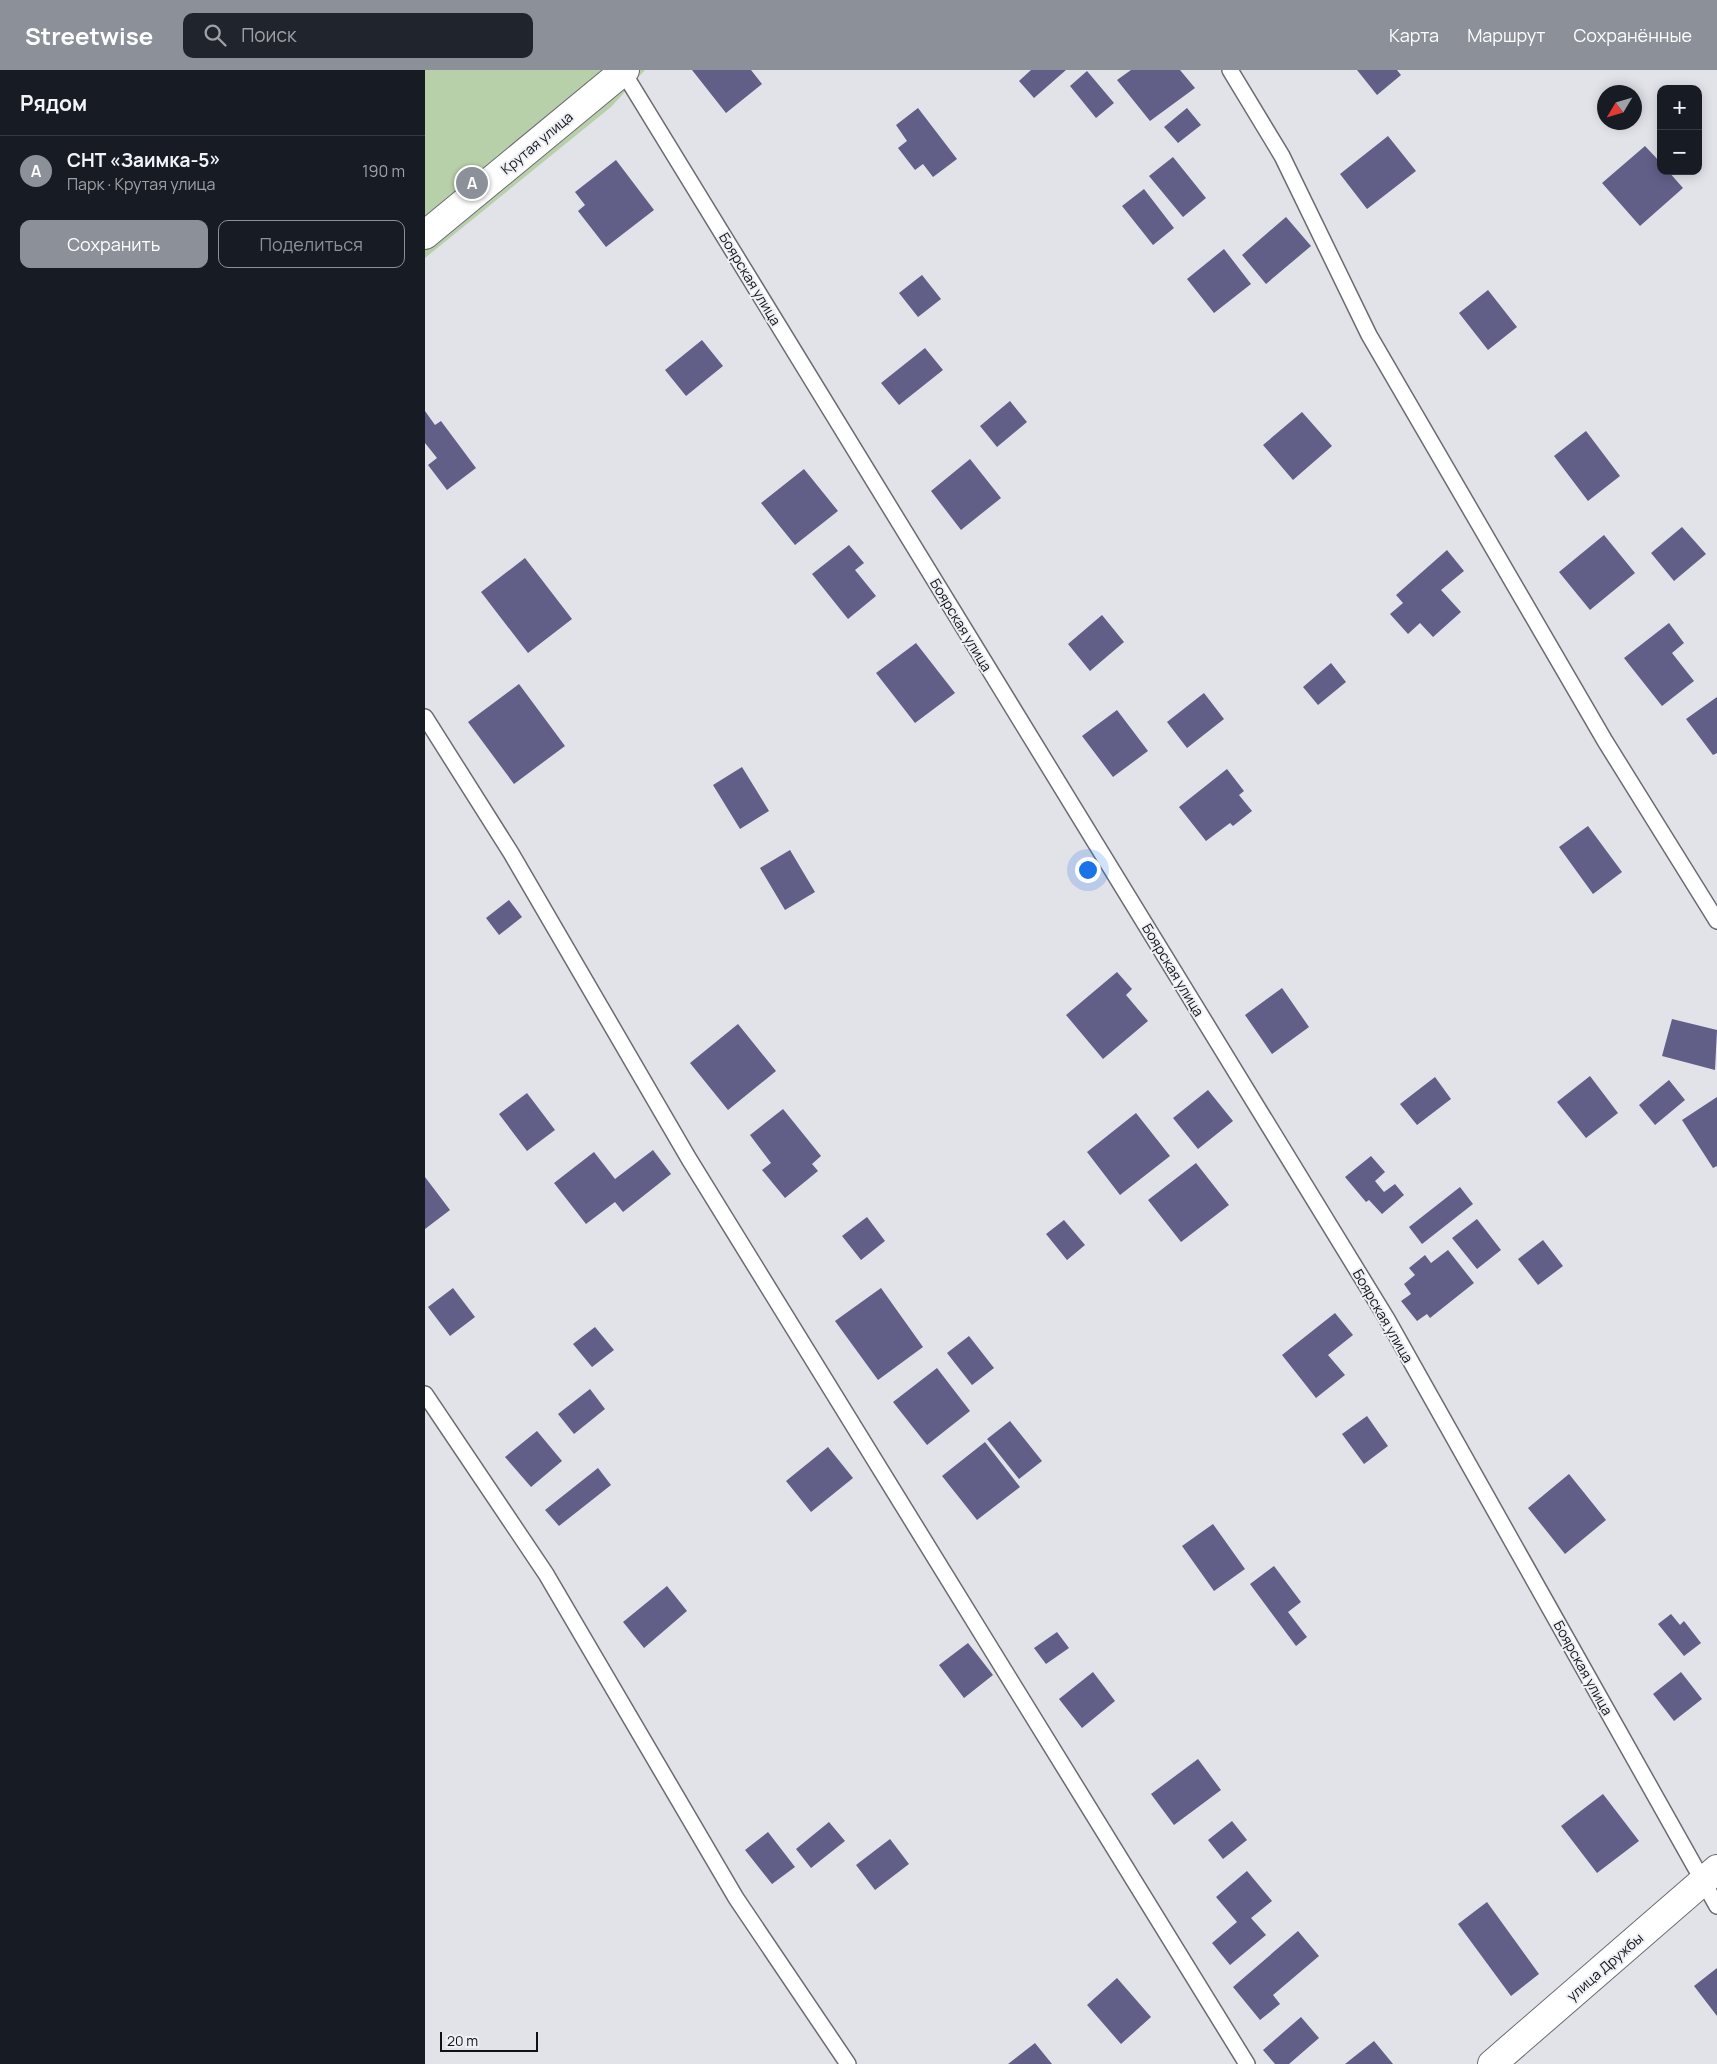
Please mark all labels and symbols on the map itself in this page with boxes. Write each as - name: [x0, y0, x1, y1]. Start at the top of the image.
- north arrow: [1597, 85, 1642, 130]
- street label: Крутая улица: [497, 107, 577, 178]
- pin: A: [456, 164, 488, 202]
- street label: Боярская улица: [715, 229, 786, 329]
- street label: Боярская улица: [926, 575, 997, 675]
- your location: [1075, 857, 1101, 883]
- street label: Боярская улица: [1138, 920, 1209, 1020]
- street label: Боярская улица: [1349, 1265, 1418, 1366]
- street label: Боярская улица: [1550, 1617, 1617, 1718]
- street label: улица Дружбы: [1562, 1928, 1647, 2005]
- scale bar: [440, 2029, 537, 2052]

